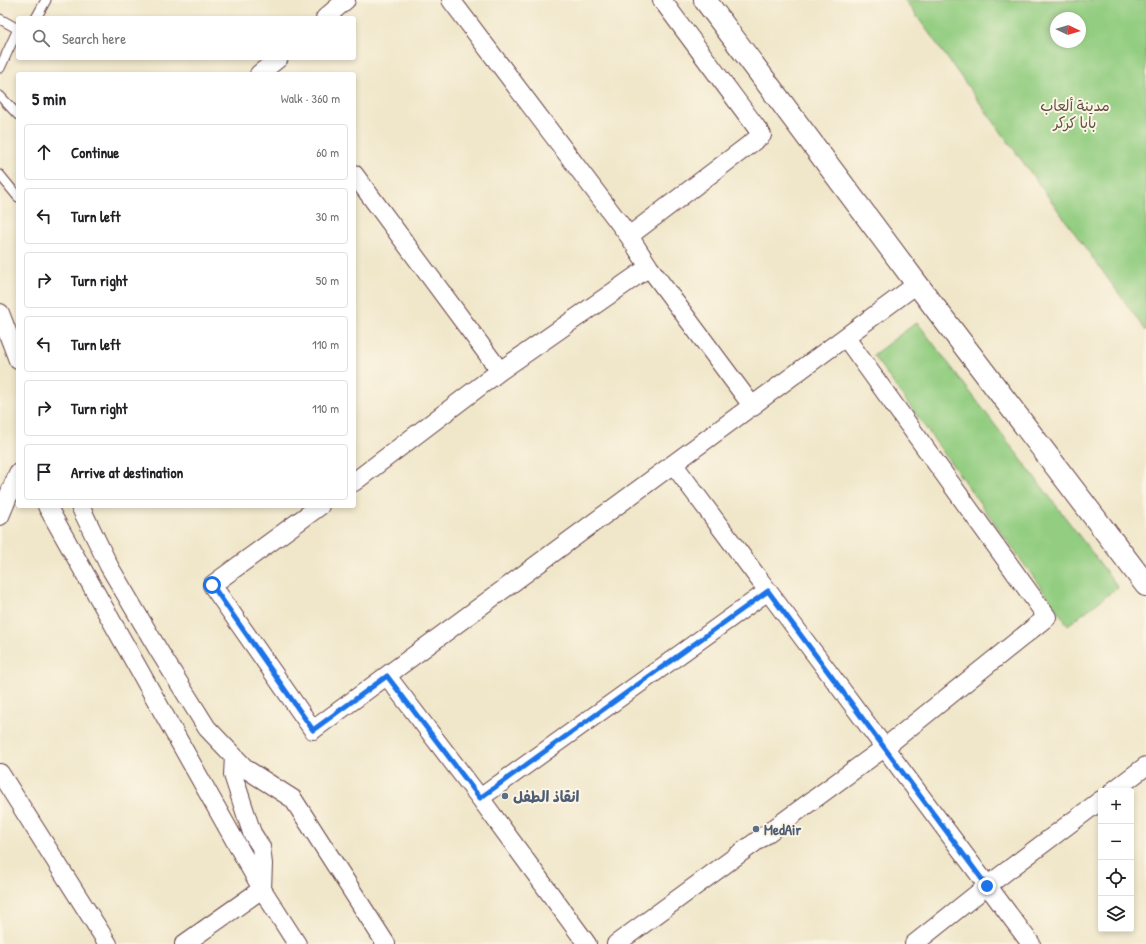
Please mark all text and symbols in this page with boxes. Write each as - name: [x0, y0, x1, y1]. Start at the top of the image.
- north arrow: [1050, 12, 1086, 48]
- search box: [16, 16, 356, 60]
- icon: search: [30, 27, 52, 49]
- text: Search here: [62, 28, 126, 49]
- text: 5 min: [32, 87, 66, 110]
- text: Walk · 360 m: [281, 89, 340, 107]
- park label: مدينة ألعاب بابا كركر: [1040, 95, 1110, 133]
- icon: ahead: [33, 141, 55, 163]
- text: Continue: [71, 142, 119, 163]
- text: 60 m: [316, 143, 339, 161]
- icon: left: [33, 205, 55, 227]
- text: Turn left: [71, 206, 121, 227]
- text: 30 m: [316, 207, 339, 225]
- icon: right: [33, 269, 55, 291]
- text: Turn right: [71, 270, 127, 291]
- text: 50 m: [316, 271, 339, 289]
- icon: left: [33, 333, 55, 355]
- text: Turn left: [71, 334, 121, 355]
- text: 110 m: [312, 335, 339, 353]
- icon: right: [33, 397, 55, 419]
- text: Turn right: [71, 398, 127, 419]
- text: 110 m: [312, 399, 339, 417]
- icon: arrive: [33, 461, 55, 483]
- text: Arrive at destination: [71, 462, 183, 483]
- route start: [203, 576, 221, 594]
- place label: انقاذ الطفل: [513, 786, 579, 807]
- map controls: [1098, 788, 1134, 932]
- button: +: [1098, 788, 1134, 824]
- marker: انقاذ الطفل: [500, 791, 510, 801]
- place label: MedAir: [764, 819, 801, 840]
- marker: MedAir: [751, 824, 761, 834]
- button: −: [1098, 824, 1134, 860]
- button: locate: [1098, 860, 1134, 896]
- route end: [978, 877, 996, 895]
- button: layers: [1098, 896, 1134, 932]

